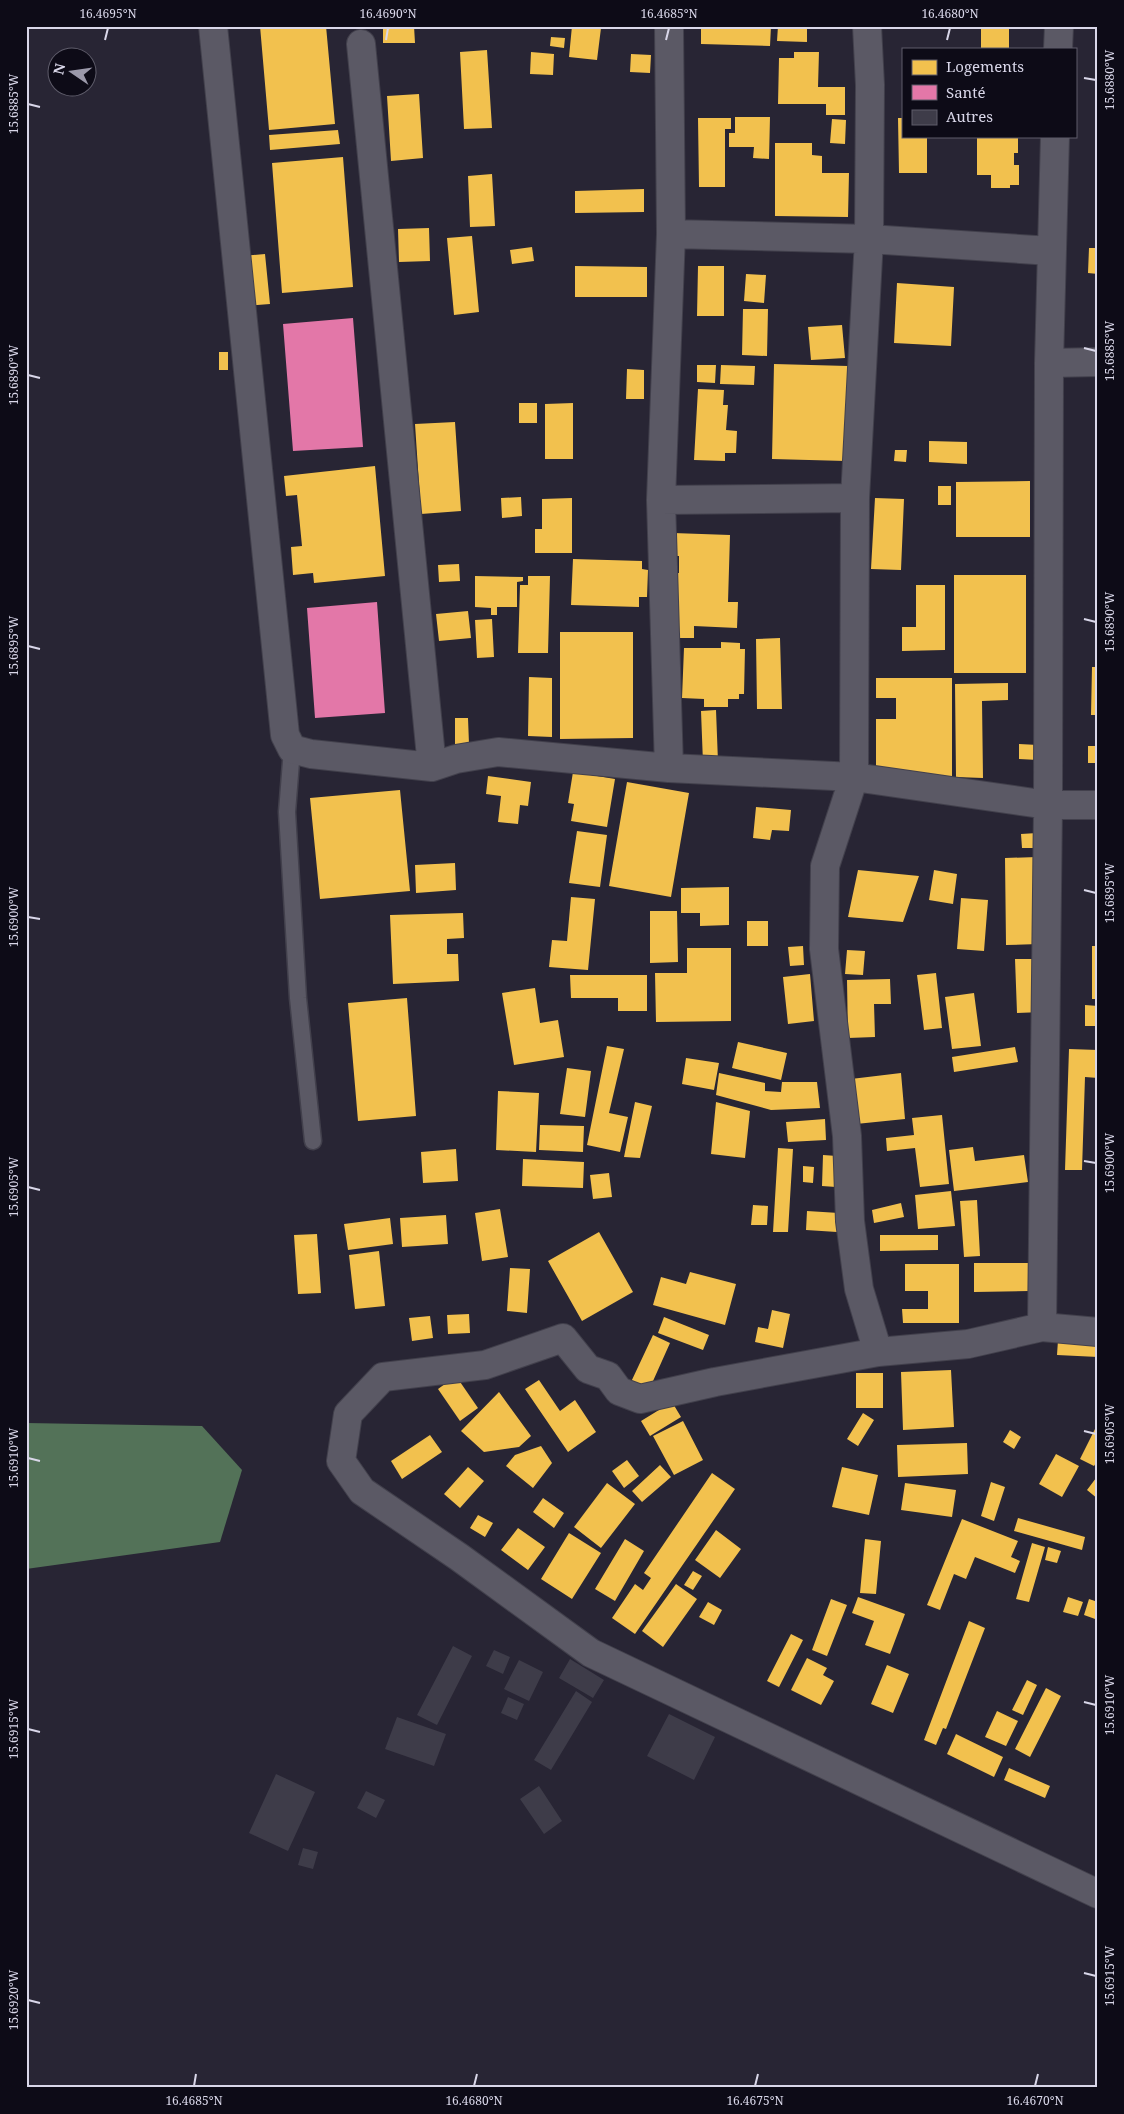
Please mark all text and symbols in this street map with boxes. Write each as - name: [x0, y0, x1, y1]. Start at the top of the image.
- text: 16.4695°N: [79, 5, 137, 22]
- text: 16.4690°N: [359, 5, 417, 22]
- text: 16.4685°N: [640, 5, 698, 22]
- text: 16.4680°N: [921, 5, 979, 22]
- north arrow: [48, 48, 98, 98]
- legend: [902, 48, 1076, 138]
- text: 15.6880°W: [1101, 49, 1118, 110]
- text: Logements: [946, 56, 1024, 76]
- text: N: [48, 61, 69, 76]
- text: 15.6885°W: [5, 73, 22, 134]
- text: Santé: [946, 82, 986, 102]
- text: Autres: [946, 106, 993, 126]
- text: 15.6885°W: [1101, 320, 1118, 381]
- text: 15.6890°W: [5, 344, 22, 405]
- text: 15.6890°W: [1101, 591, 1118, 652]
- text: 15.6895°W: [5, 615, 22, 676]
- text: 15.6895°W: [1101, 862, 1118, 923]
- text: 15.6900°W: [5, 886, 22, 947]
- text: 15.6900°W: [1101, 1132, 1118, 1193]
- text: 15.6905°W: [5, 1156, 22, 1217]
- text: 15.6905°W: [1101, 1403, 1118, 1464]
- text: 15.6910°W: [5, 1427, 22, 1488]
- text: 15.6910°W: [1101, 1674, 1118, 1735]
- text: 15.6915°W: [5, 1698, 22, 1759]
- text: 15.6915°W: [1101, 1945, 1118, 2006]
- text: 15.6920°W: [5, 1969, 22, 2030]
- text: 16.4685°N: [165, 2092, 223, 2109]
- text: 16.4680°N: [445, 2092, 503, 2109]
- text: 16.4675°N: [726, 2092, 784, 2109]
- text: 16.4670°N: [1006, 2092, 1064, 2109]

